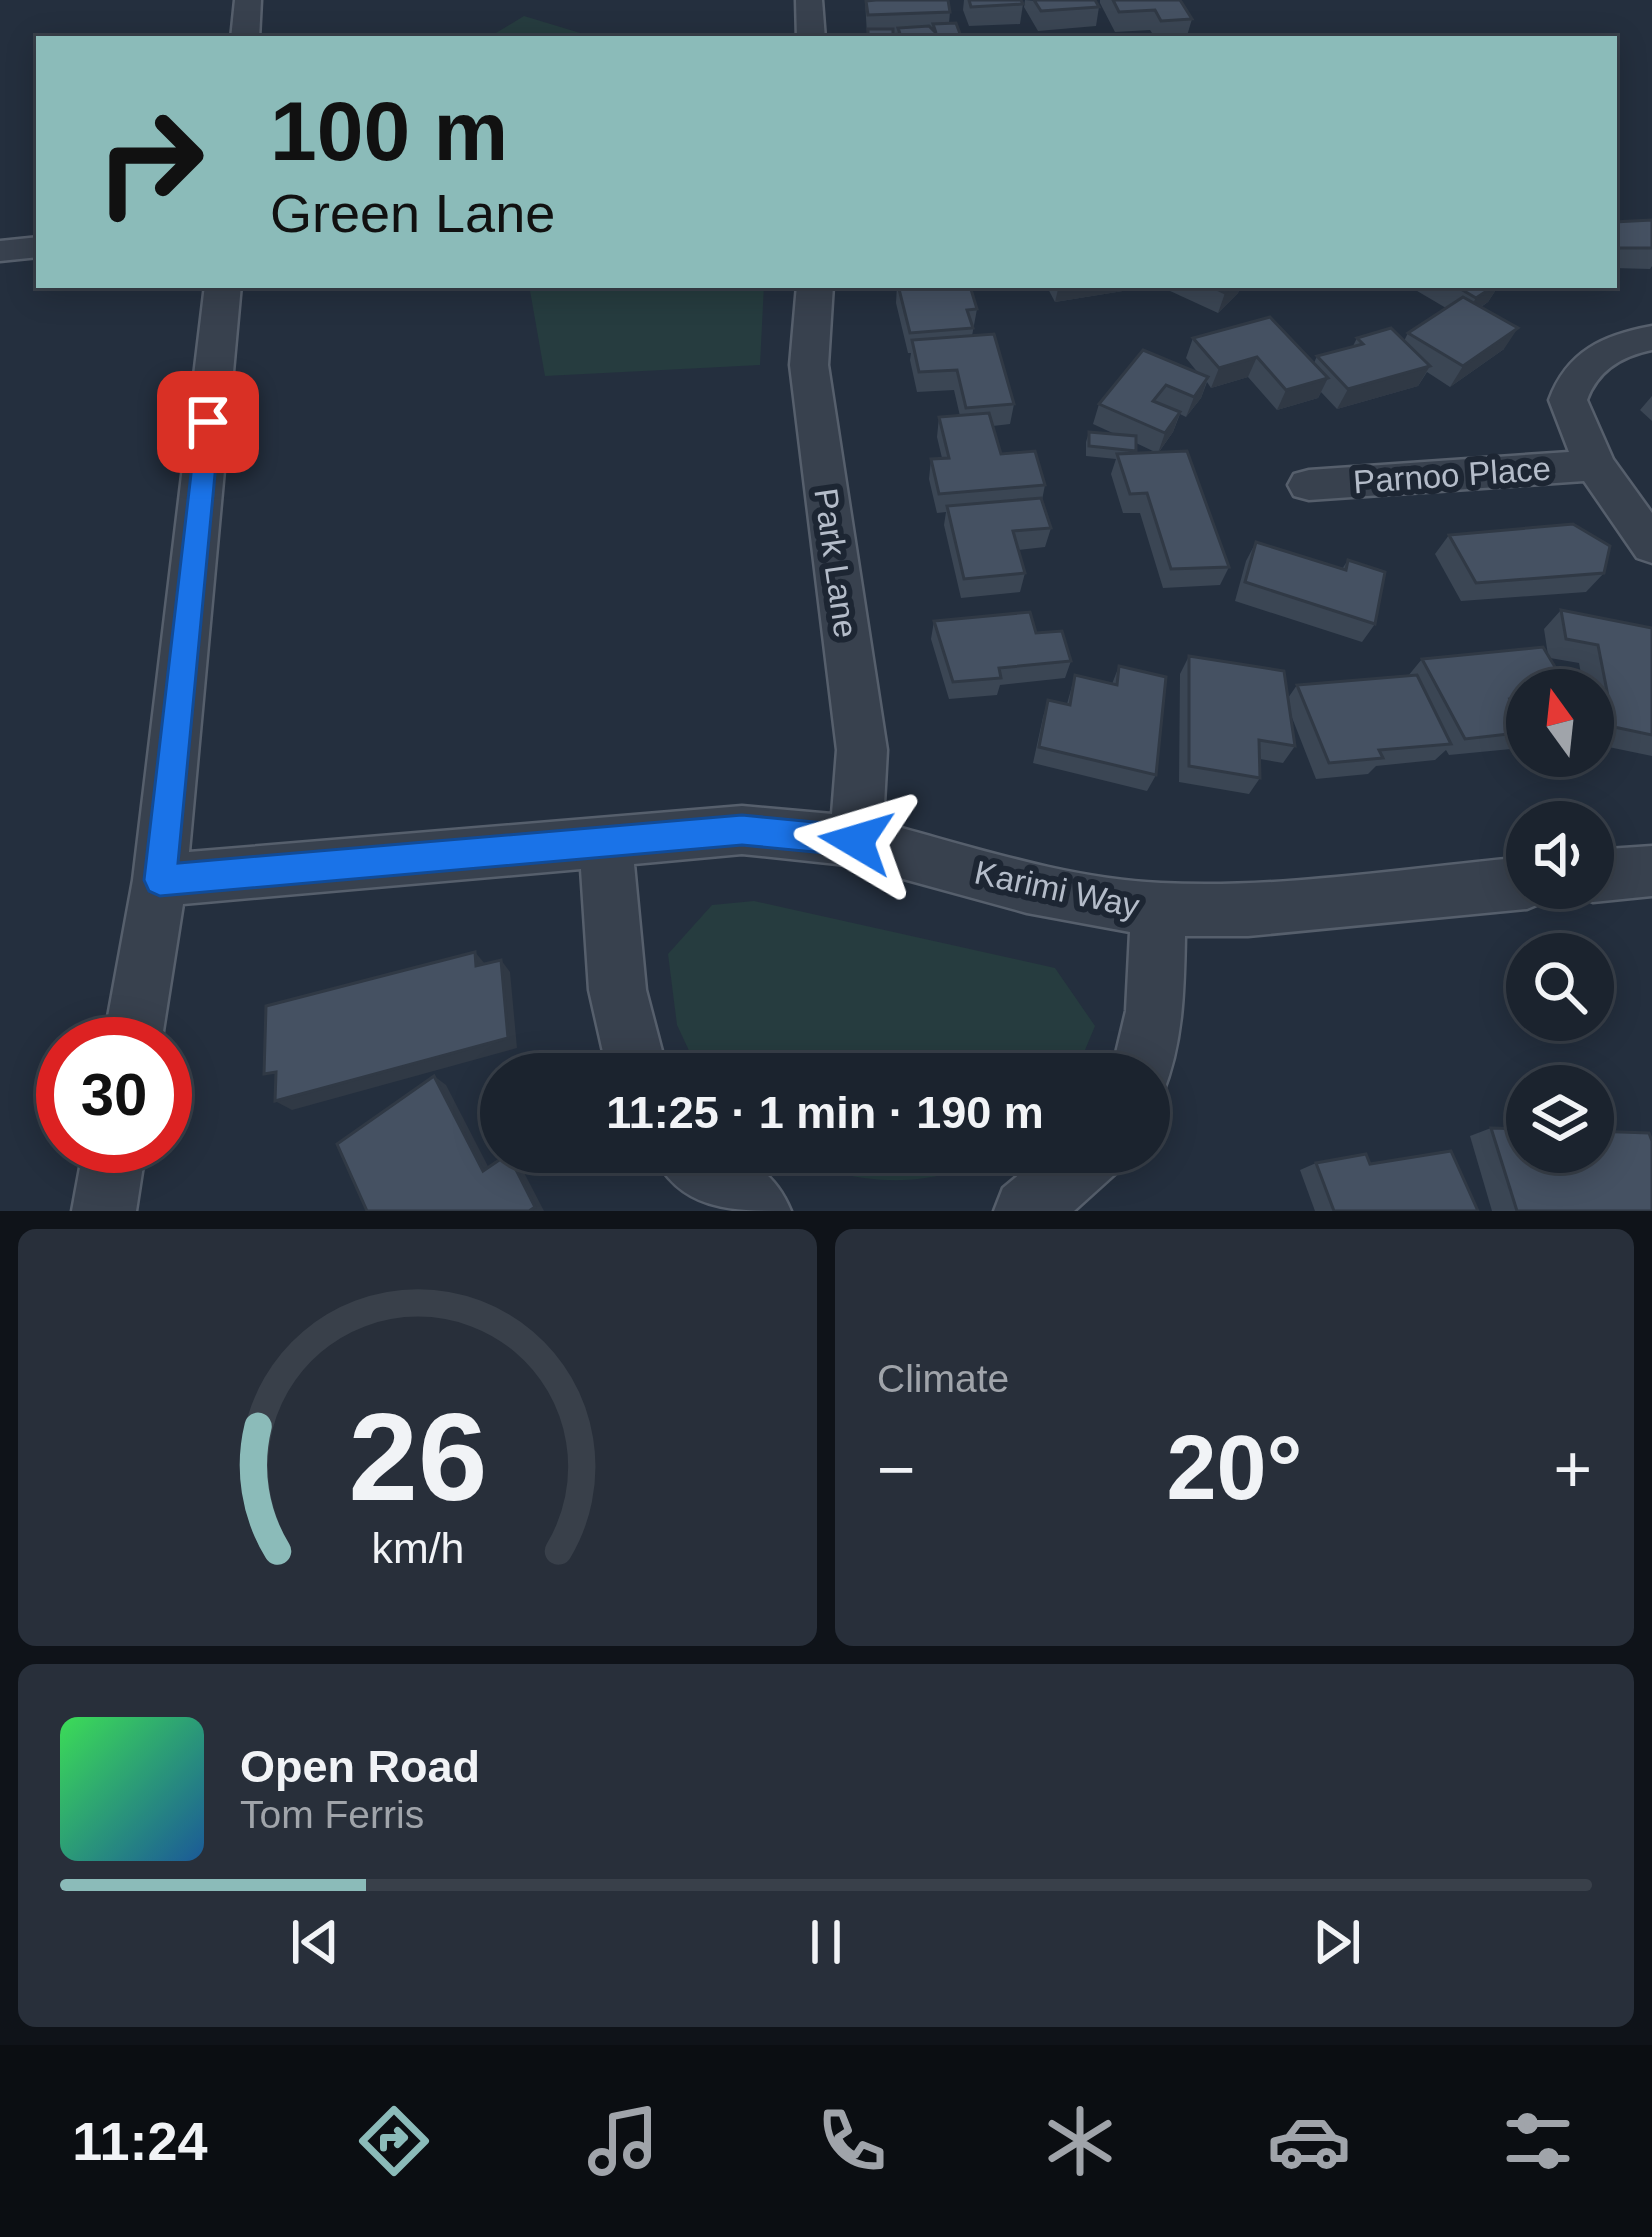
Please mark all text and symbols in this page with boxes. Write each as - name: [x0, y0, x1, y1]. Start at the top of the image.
- icon: right: [72, 84, 228, 240]
- text: 100 m: [270, 84, 508, 178]
- text: Green Lane: [270, 183, 555, 243]
- pin: [157, 371, 259, 473]
- icon: arrive: [175, 389, 241, 455]
- street label: Parnoo Place: [1352, 450, 1552, 500]
- street label: Park Lane: [807, 486, 865, 640]
- north arrow: [1506, 669, 1614, 777]
- map controls: [1506, 669, 1614, 1173]
- position arrow: [793, 778, 919, 904]
- button: sound: [1506, 801, 1614, 909]
- street label: Karimi Way: [971, 853, 1143, 925]
- button: search: [1506, 933, 1614, 1041]
- speed limit sign: 30: [36, 1017, 192, 1173]
- button: layers: [1506, 1065, 1614, 1173]
- text: 11:25 · 1 min · 190 m: [606, 1087, 1044, 1138]
- text: Climate: [877, 1357, 1009, 1400]
- text: 26: [348, 1387, 487, 1526]
- text: 20°: [1166, 1418, 1303, 1518]
- text: −: [877, 1432, 916, 1506]
- text: +: [1553, 1432, 1592, 1506]
- text: km/h: [371, 1523, 464, 1571]
- text: Open Road: [240, 1741, 480, 1792]
- text: Tom Ferris: [240, 1793, 424, 1836]
- icon: previous: [282, 1909, 348, 1975]
- icon: pause: [793, 1909, 859, 1975]
- icon: next: [1304, 1909, 1370, 1975]
- icon: directions: [352, 2099, 436, 2183]
- icon: music: [581, 2099, 665, 2183]
- icon: phone: [810, 2099, 894, 2183]
- icon: climate: [1038, 2099, 1122, 2183]
- icon: car: [1267, 2099, 1351, 2183]
- icon: filters: [1496, 2099, 1580, 2183]
- text: 11:24: [72, 2111, 207, 2171]

